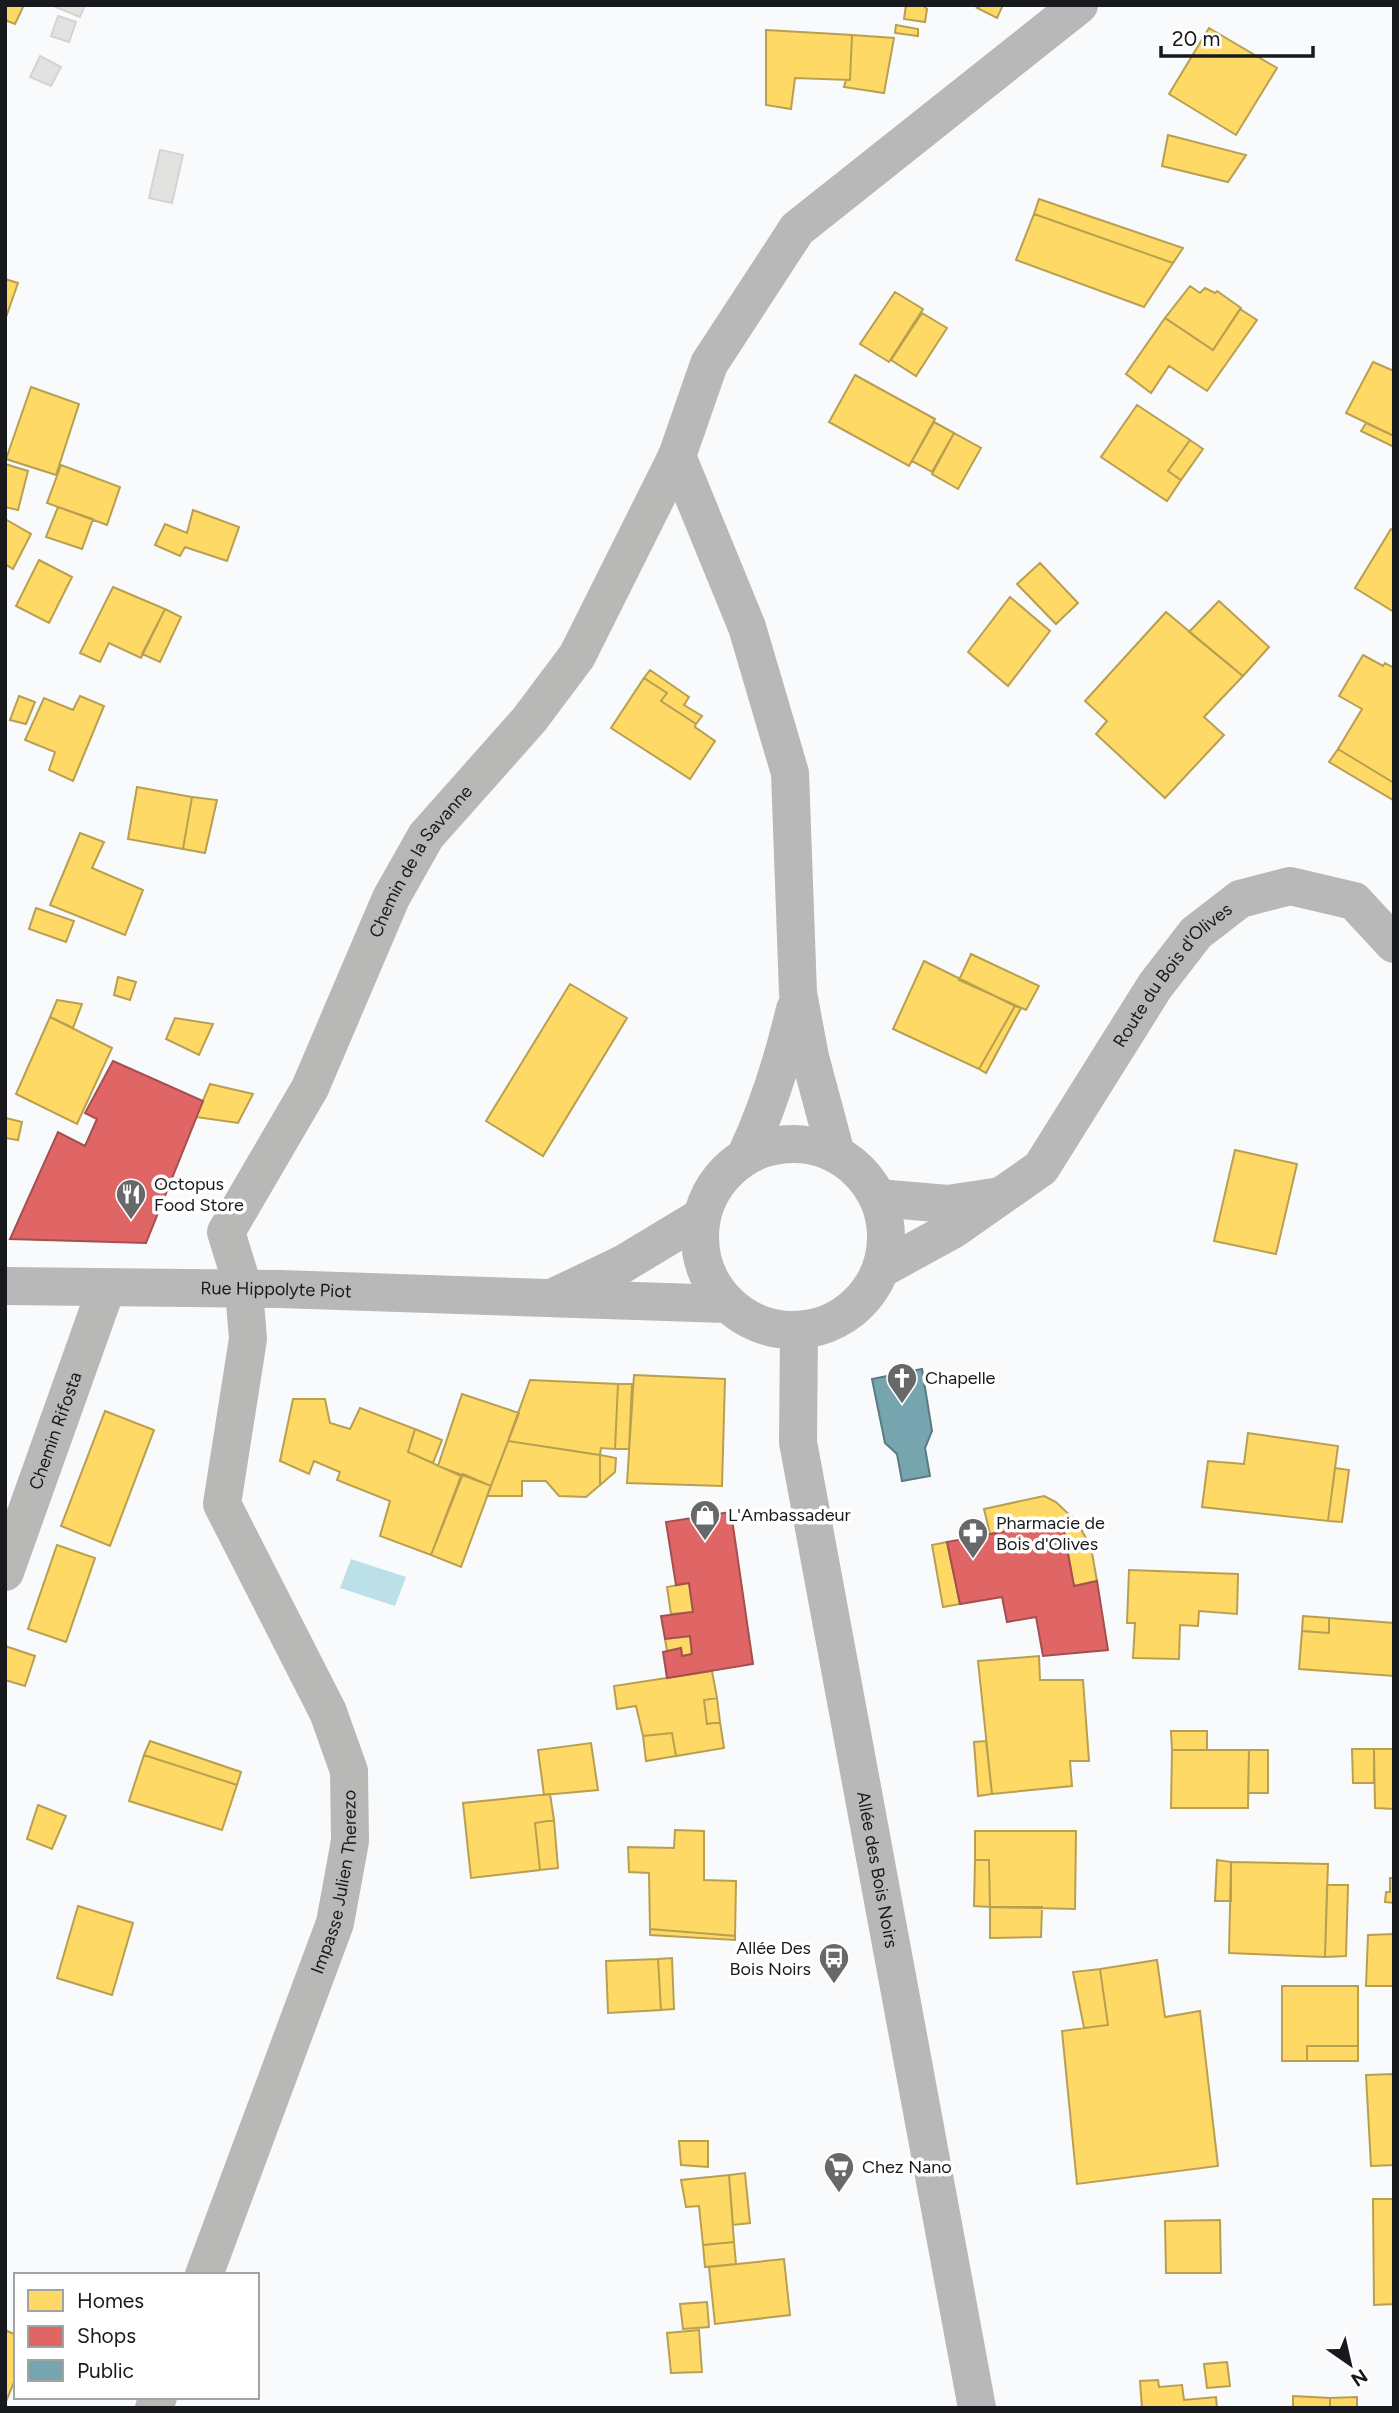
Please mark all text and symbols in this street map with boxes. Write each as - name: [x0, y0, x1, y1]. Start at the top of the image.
- scale bar: [1161, 14, 1313, 58]
- text: 20 m: [1172, 26, 1220, 51]
- street label: Chemin de la Savanne: [364, 780, 477, 941]
- street label: Route du Bois d'Olives: [1108, 898, 1237, 1051]
- place label: Octopus Food Store: [154, 1173, 244, 1216]
- restaurant icon: Octopus Food Store: [114, 1177, 148, 1221]
- street label: Rue Hippolyte Piot: [200, 1277, 352, 1302]
- church icon: Chapelle: [885, 1361, 919, 1405]
- place label: Chapelle: [925, 1367, 996, 1389]
- street label: Chemin Rifosta: [24, 1369, 87, 1493]
- shop icon: L'Ambassadeur: [688, 1498, 722, 1542]
- place label: L'Ambassadeur: [728, 1504, 851, 1526]
- place label: Pharmacie de Bois d'Olives: [996, 1512, 1105, 1555]
- pharmacy icon: Pharmacie de Bois d'Olives: [956, 1516, 990, 1560]
- street label: Impasse Julien Therezo: [306, 1790, 361, 1977]
- street label: Allée des Bois Noirs: [852, 1790, 903, 1950]
- place label: Allée Des Bois Noirs: [730, 1937, 811, 1980]
- bus stop icon: Allée Des Bois Noirs: [817, 1941, 851, 1985]
- supermarket icon: Chez Nano: [822, 2150, 856, 2194]
- place label: Chez Nano: [862, 2156, 952, 2178]
- legend: [14, 2273, 259, 2399]
- text: Homes: [77, 2288, 144, 2313]
- text: Shops: [77, 2323, 136, 2348]
- north arrow: [1315, 2329, 1385, 2399]
- text: Public: [77, 2358, 134, 2383]
- text: N: [1347, 2364, 1372, 2391]

